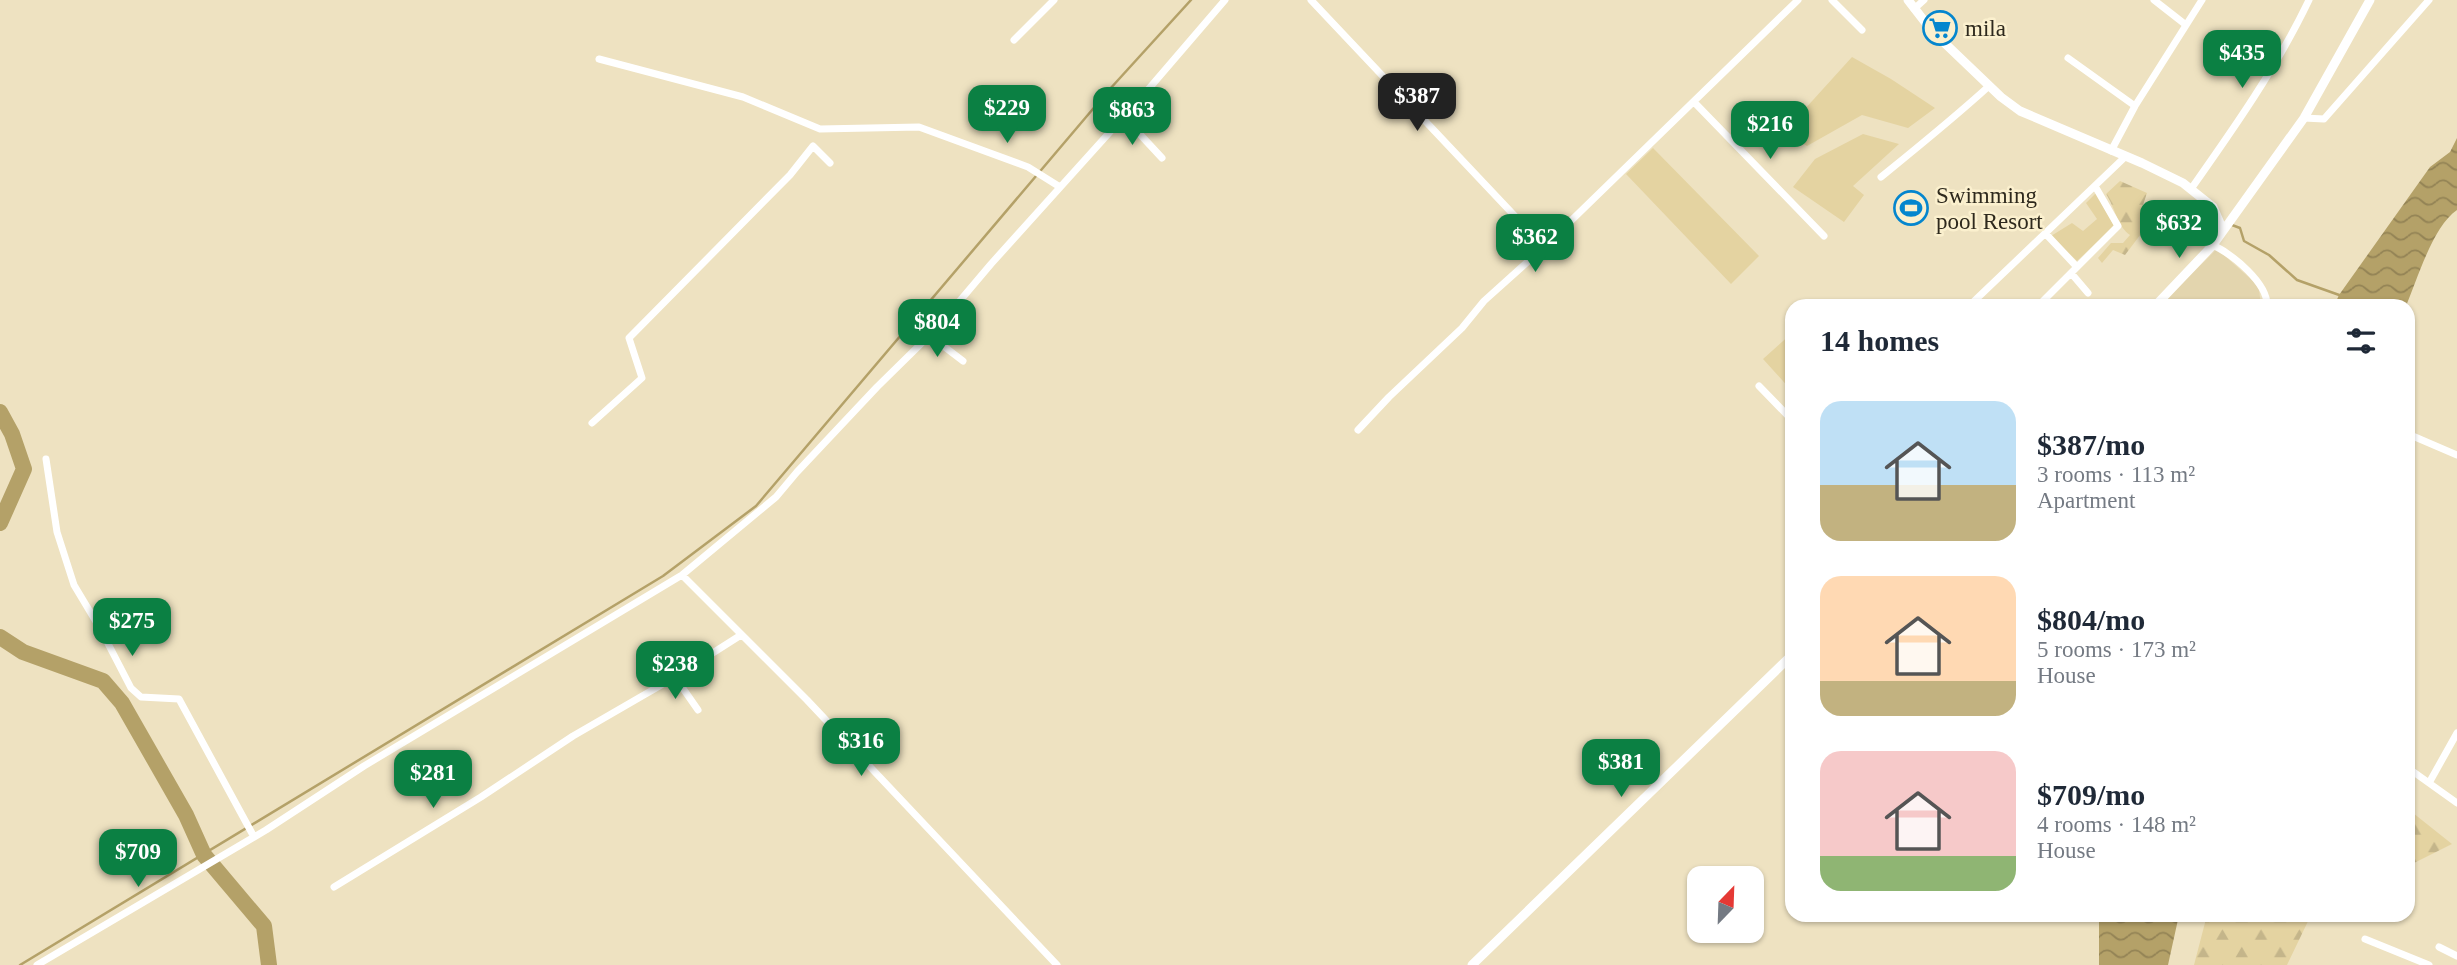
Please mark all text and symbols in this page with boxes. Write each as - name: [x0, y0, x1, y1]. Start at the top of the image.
- supermarket icon: mila: [1921, 9, 1959, 47]
- place label: mila: [1965, 16, 2006, 41]
- pin: $435: [2201, 31, 2283, 90]
- text: $435: [2219, 40, 2265, 65]
- pin: $387: [1376, 74, 1458, 133]
- text: $387: [1394, 83, 1440, 108]
- pin: $229: [966, 86, 1048, 145]
- pin: $863: [1091, 88, 1173, 147]
- text: $229: [984, 95, 1030, 120]
- text: $863: [1109, 97, 1155, 122]
- pin: $216: [1729, 102, 1811, 161]
- text: $216: [1747, 111, 1793, 136]
- place label: Swimming pool Resort: [1936, 183, 2043, 234]
- sports icon: Swimming pool Resort: [1892, 189, 1930, 227]
- pin: $632: [2138, 201, 2220, 260]
- text: $632: [2156, 210, 2202, 235]
- pin: $362: [1494, 215, 1576, 274]
- text: $362: [1512, 224, 1558, 249]
- pin: $804: [896, 300, 978, 359]
- text: $804: [914, 309, 960, 334]
- icon: filters: [2342, 322, 2380, 360]
- text: 14 homes: [1820, 324, 1939, 357]
- text: $387/mo: [2037, 428, 2145, 461]
- icon: home: [1876, 429, 1960, 513]
- text: 3 rooms · 113 m²: [2037, 462, 2195, 487]
- text: Apartment: [2037, 488, 2135, 513]
- pin: $275: [91, 598, 173, 658]
- text: $804/mo: [2037, 603, 2145, 636]
- icon: home: [1876, 604, 1960, 688]
- text: $275: [109, 608, 155, 633]
- text: 5 rooms · 173 m²: [2037, 637, 2196, 662]
- pin: $238: [634, 642, 716, 701]
- text: $238: [652, 651, 698, 676]
- text: House: [2037, 663, 2096, 688]
- pin: $316: [820, 718, 902, 778]
- text: $316: [838, 728, 884, 753]
- pin: $381: [1580, 740, 1662, 799]
- text: $381: [1598, 749, 1644, 774]
- pin: $281: [392, 750, 474, 810]
- text: $281: [410, 760, 456, 785]
- text: $709/mo: [2037, 778, 2145, 811]
- icon: home: [1876, 779, 1960, 863]
- text: 4 rooms · 148 m²: [2037, 812, 2196, 837]
- pin: $709: [97, 830, 179, 889]
- text: House: [2037, 838, 2096, 863]
- text: $709: [115, 839, 161, 864]
- north arrow: [1687, 866, 1764, 943]
- map controls: [1687, 866, 1764, 943]

